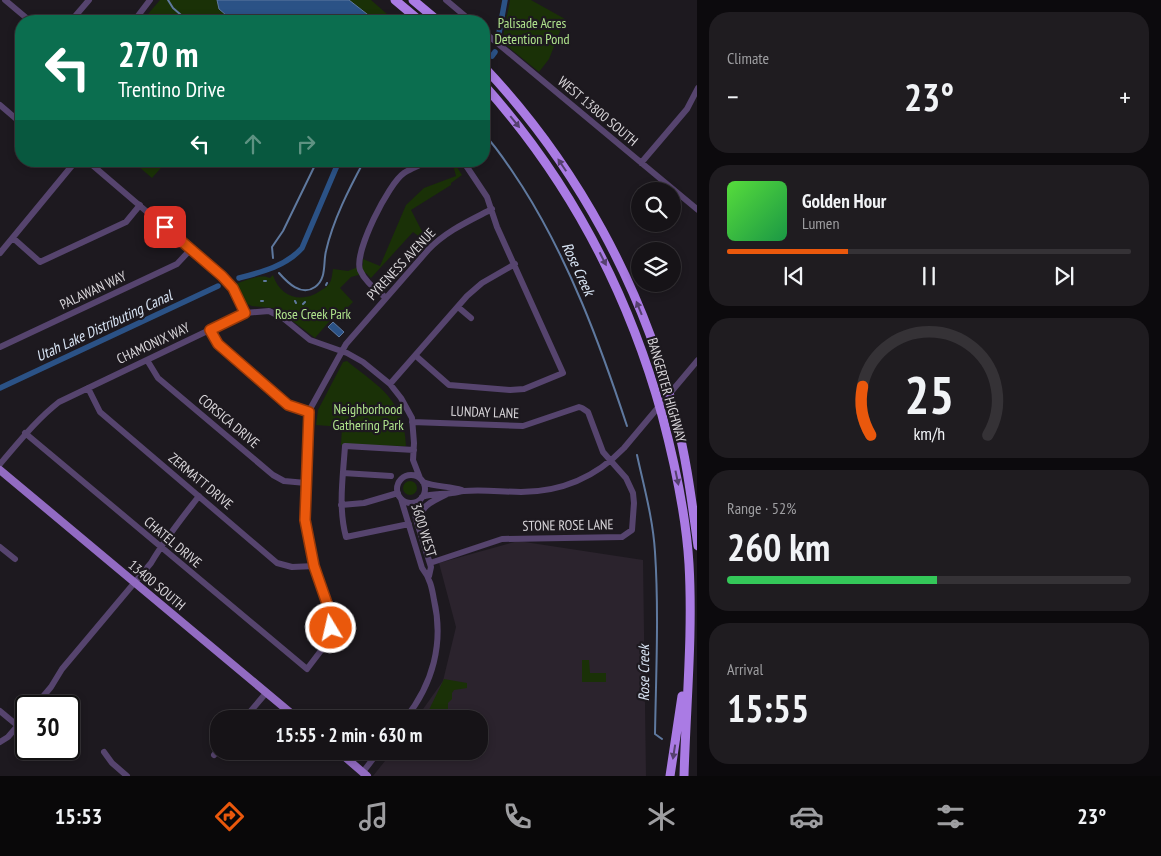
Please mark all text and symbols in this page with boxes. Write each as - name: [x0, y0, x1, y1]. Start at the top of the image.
- park label: Palisade Acres Detention Pond: [494, 14, 570, 48]
- text: 270 m: [118, 31, 199, 77]
- icon: left: [35, 35, 100, 100]
- text: Climate: [727, 48, 769, 68]
- street label: WEST 13800 SOUTH: [554, 72, 642, 150]
- text: 23°: [904, 72, 954, 121]
- text: Trentino Drive: [118, 75, 225, 103]
- text: −: [727, 78, 739, 115]
- text: +: [1119, 78, 1131, 115]
- one-way arrow: [510, 116, 521, 129]
- icon: left: [186, 130, 214, 158]
- icon: ahead: [239, 130, 267, 158]
- icon: right: [292, 130, 320, 158]
- one-way arrow: [557, 158, 567, 172]
- map controls: [631, 182, 681, 292]
- button: search: [631, 182, 681, 232]
- text: Golden Hour: [802, 189, 886, 213]
- pin: [144, 206, 186, 248]
- icon: arrive: [151, 213, 179, 241]
- text: Lumen: [802, 213, 839, 233]
- street label: PYRENESS AVENUE: [363, 224, 439, 304]
- water label: Rose Creek: [558, 239, 600, 300]
- button: layers: [631, 242, 681, 292]
- one-way arrow: [599, 252, 607, 266]
- icon: previous: [780, 262, 808, 290]
- icon: pause: [915, 262, 943, 290]
- icon: next: [1050, 262, 1078, 290]
- street label: PALAWAN WAY: [57, 266, 130, 313]
- water label: Utah Lake Distributing Canal: [33, 285, 176, 365]
- one-way arrow: [635, 300, 643, 315]
- park label: Rose Creek Park: [275, 305, 352, 323]
- street label: CHAMONIX WAY: [114, 318, 193, 368]
- street label: BANGERTER HIGHWAY: [643, 336, 691, 445]
- text: 25: [904, 361, 954, 428]
- street label: CORSICA DRIVE: [195, 390, 263, 452]
- park label: Neighborhood Gathering Park: [332, 400, 404, 434]
- street label: LUNDAY LANE: [450, 402, 520, 422]
- text: km/h: [913, 422, 945, 445]
- street label: ZERMATT DRIVE: [165, 449, 237, 513]
- one-way arrow: [673, 471, 681, 486]
- text: Range · 52%: [727, 498, 796, 518]
- street label: 3600 WEST: [407, 501, 441, 560]
- street label: CHATEL DRIVE: [140, 513, 206, 571]
- street label: STONE ROSE LANE: [522, 515, 614, 535]
- text: 260 km: [727, 522, 830, 571]
- street label: 13400 SOUTH: [125, 556, 189, 614]
- position arrow: [304, 601, 356, 653]
- water label: Rose Creek: [634, 643, 653, 701]
- text: Arrival: [727, 659, 763, 679]
- text: 15:55: [727, 683, 809, 732]
- speed limit sign: 30: [15, 695, 80, 760]
- text: 15:55 · 2 min · 630 m: [276, 723, 422, 747]
- one-way arrow: [670, 744, 678, 760]
- icon: directions: [212, 799, 247, 834]
- icon: music: [356, 799, 391, 834]
- icon: phone: [500, 799, 535, 834]
- icon: climate: [644, 799, 679, 834]
- icon: car: [789, 799, 824, 834]
- icon: filters: [933, 799, 968, 834]
- text: 15:53: [55, 802, 102, 830]
- text: 23°: [1077, 802, 1106, 830]

